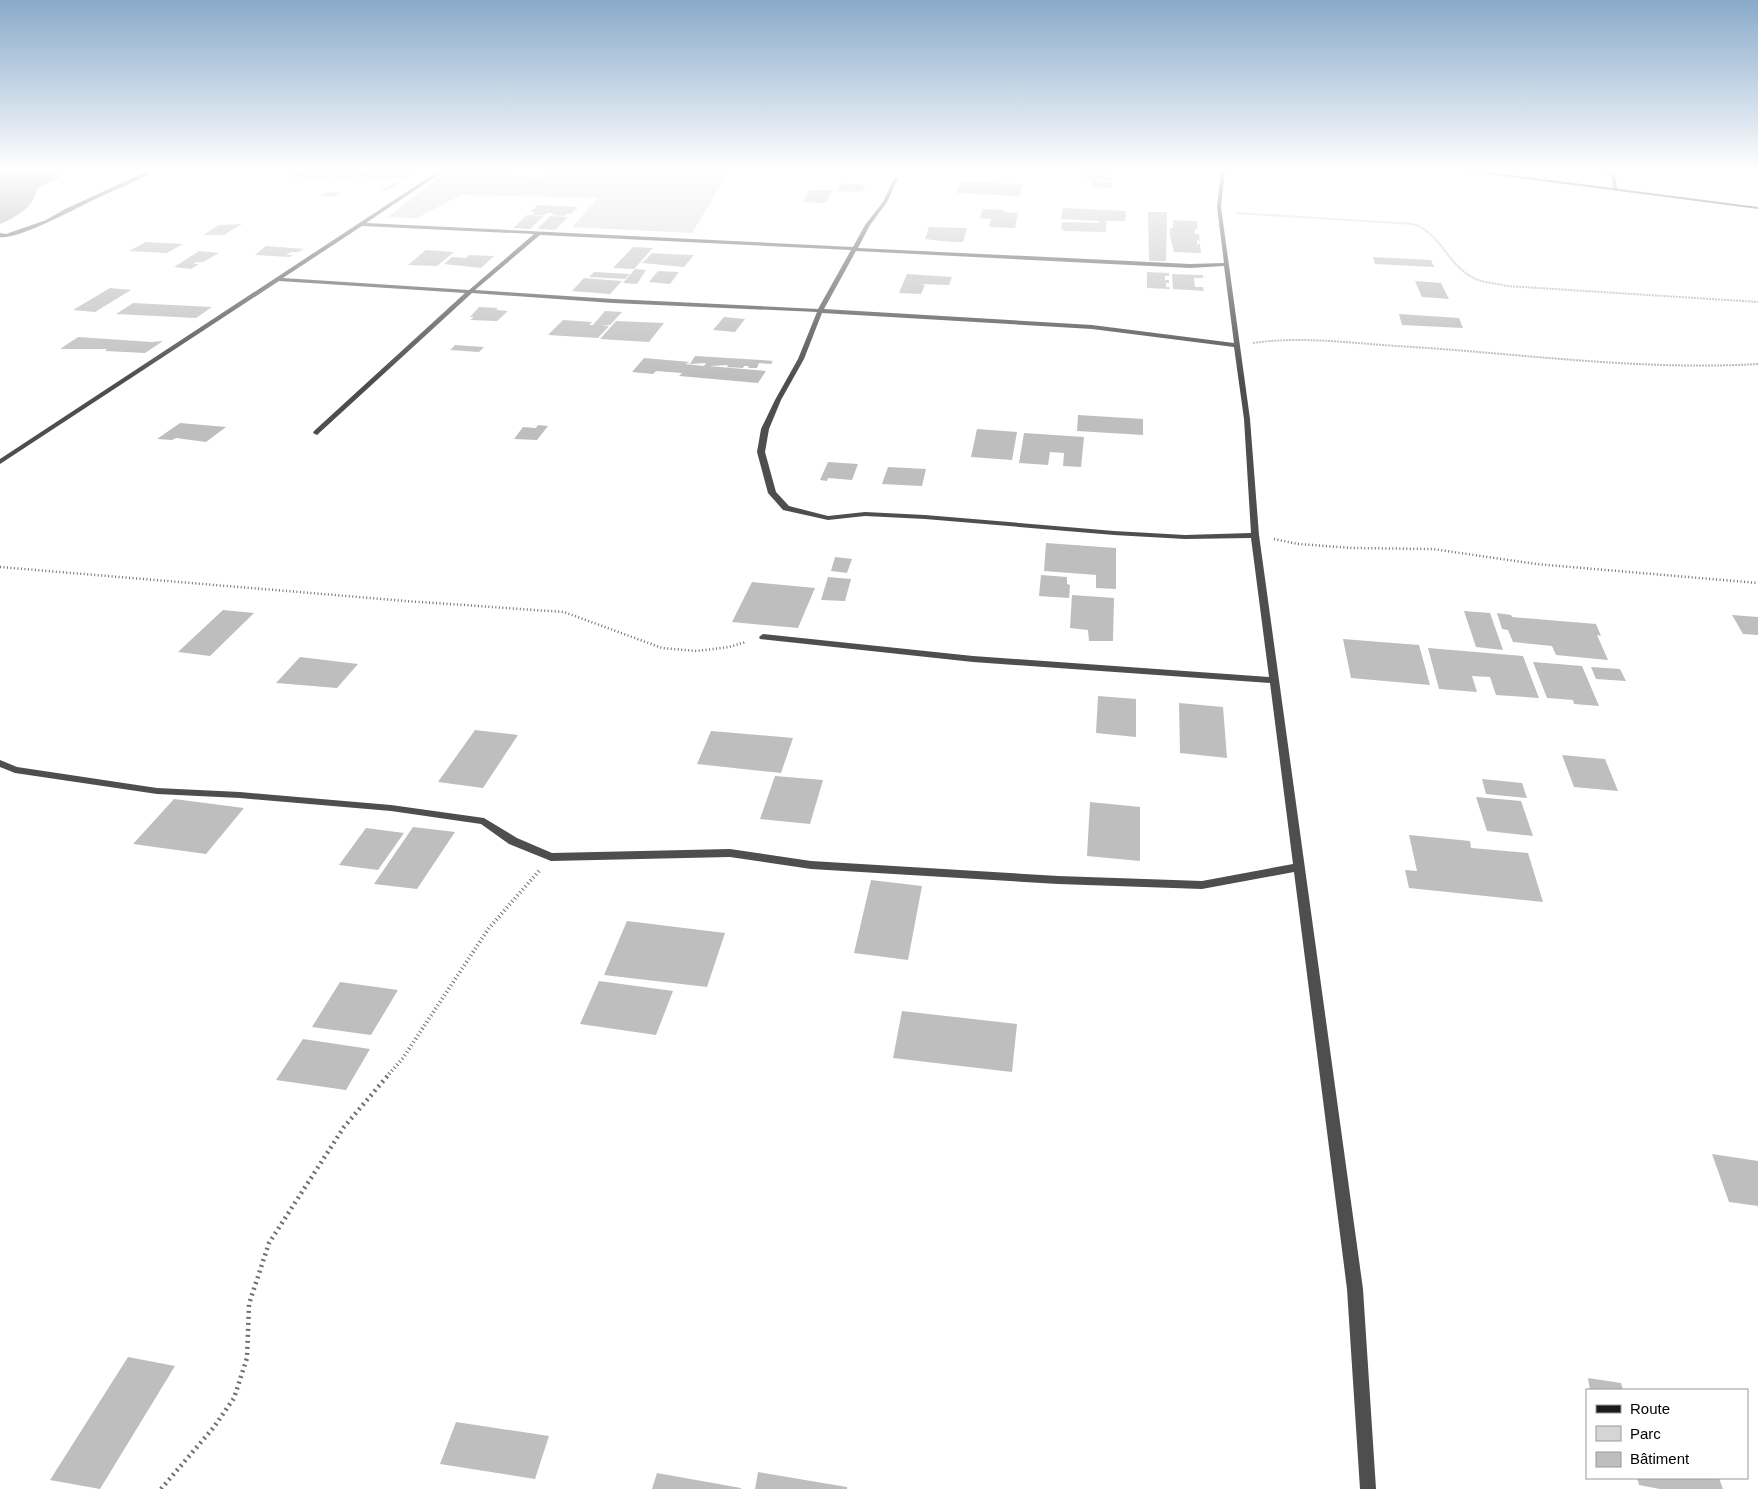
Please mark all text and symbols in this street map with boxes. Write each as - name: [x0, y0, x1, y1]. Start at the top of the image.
- legend: [1586, 1389, 1748, 1479]
- text: Route: [1630, 1400, 1670, 1417]
- text: Parc: [1630, 1425, 1661, 1442]
- text: Bâtiment: [1630, 1450, 1690, 1467]

